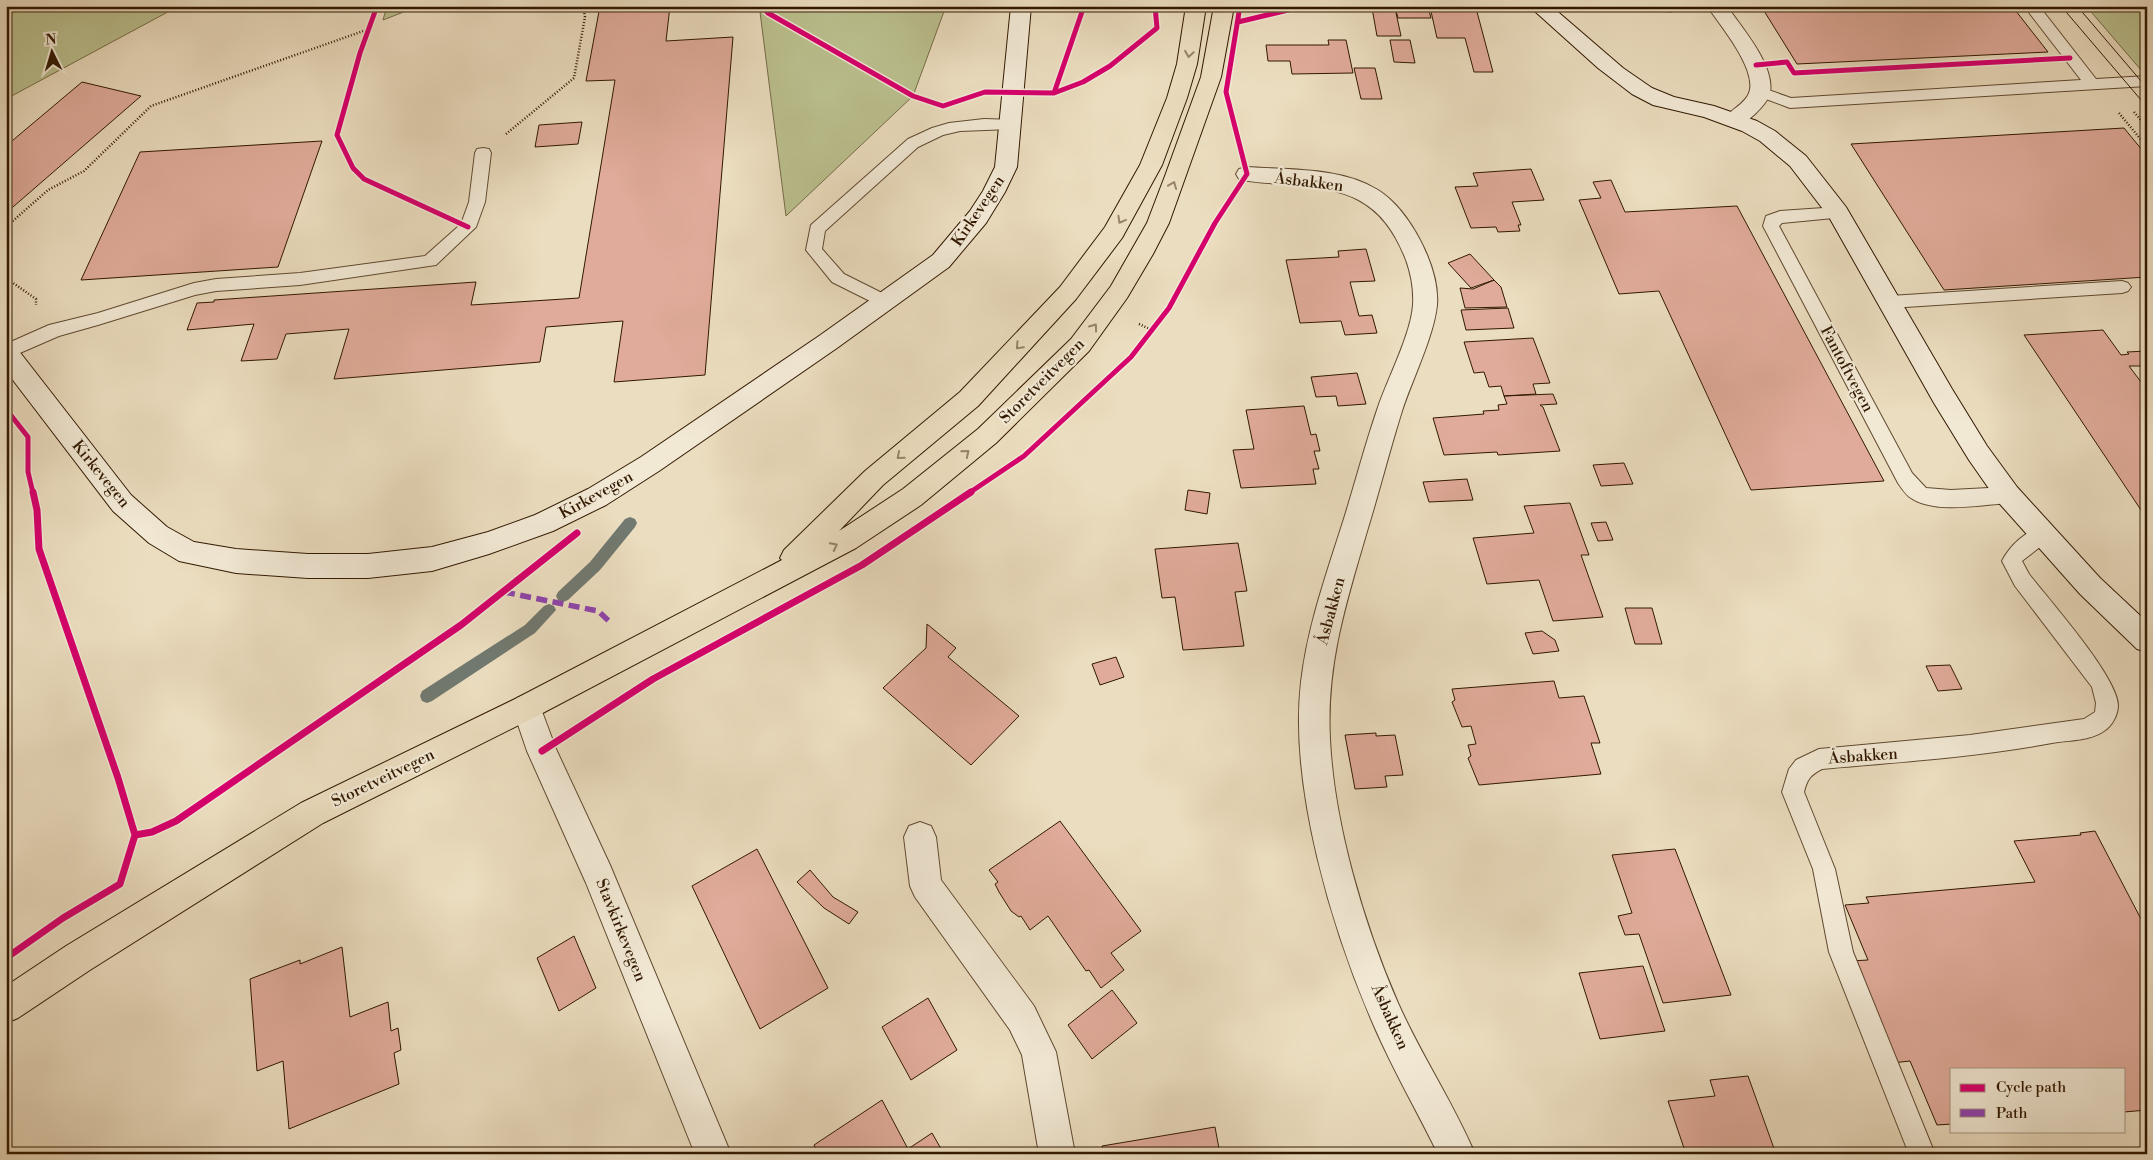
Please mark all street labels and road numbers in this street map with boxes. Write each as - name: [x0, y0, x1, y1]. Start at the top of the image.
- street label: Åsbakken: [1272, 166, 1345, 196]
- street label: Kirkevegen: [947, 171, 1009, 250]
- street label: Fantoftvegen: [1816, 322, 1878, 416]
- street label: Storetveitvegen: [995, 334, 1089, 428]
- street label: Kirkevegen: [68, 436, 135, 512]
- street label: Kirkevegen: [556, 466, 637, 523]
- street label: Åsbakken: [1310, 574, 1350, 648]
- street label: Åsbakken: [1827, 742, 1899, 768]
- street label: Storetveitvegen: [328, 744, 438, 812]
- street label: Stavkirkevegen: [591, 876, 651, 985]
- street label: Åsbakken: [1366, 980, 1415, 1053]

